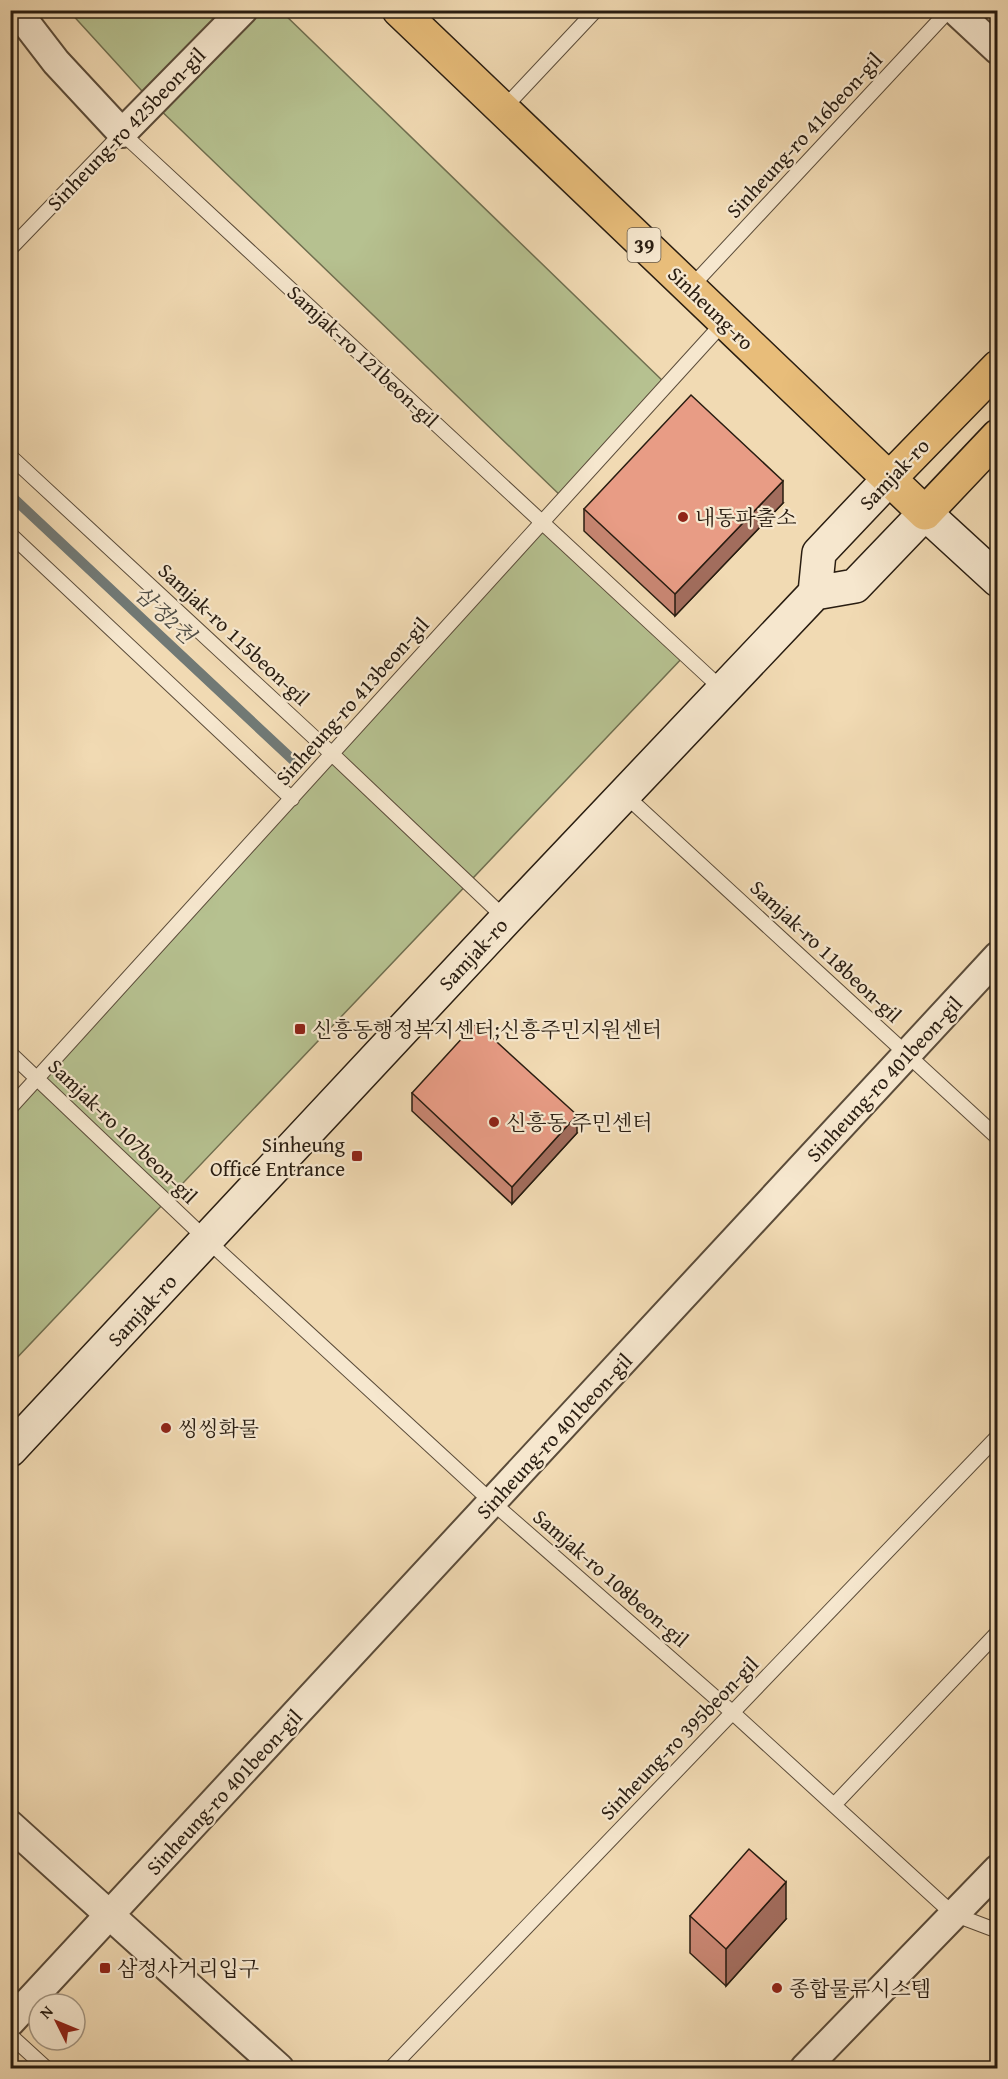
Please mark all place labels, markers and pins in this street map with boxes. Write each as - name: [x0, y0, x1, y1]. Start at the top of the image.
- place label: 내동파출소: [695, 502, 796, 533]
- marker: 내동파출소: [676, 510, 690, 524]
- place label: 신흥동행정복지센터;신흥주민지원센터: [312, 1014, 662, 1045]
- marker: 신흥동행정복지센터;신흥주민지원센터: [293, 1022, 307, 1036]
- place label: 신흥동 주민센터: [506, 1107, 653, 1138]
- marker: 신흥동 주민센터: [487, 1115, 501, 1129]
- place label: Sinheung Office Entrance: [210, 1129, 346, 1184]
- marker: Sinheung Office Entrance: [350, 1149, 364, 1163]
- place label: 씽씽화물: [178, 1413, 259, 1444]
- marker: 씽씽화물: [159, 1421, 173, 1435]
- place label: 삼정사거리입구: [117, 1953, 259, 1984]
- marker: 삼정사거리입구: [98, 1961, 112, 1975]
- place label: 종합물류시스템: [789, 1973, 931, 2004]
- marker: 종합물류시스템: [770, 1981, 784, 1995]

